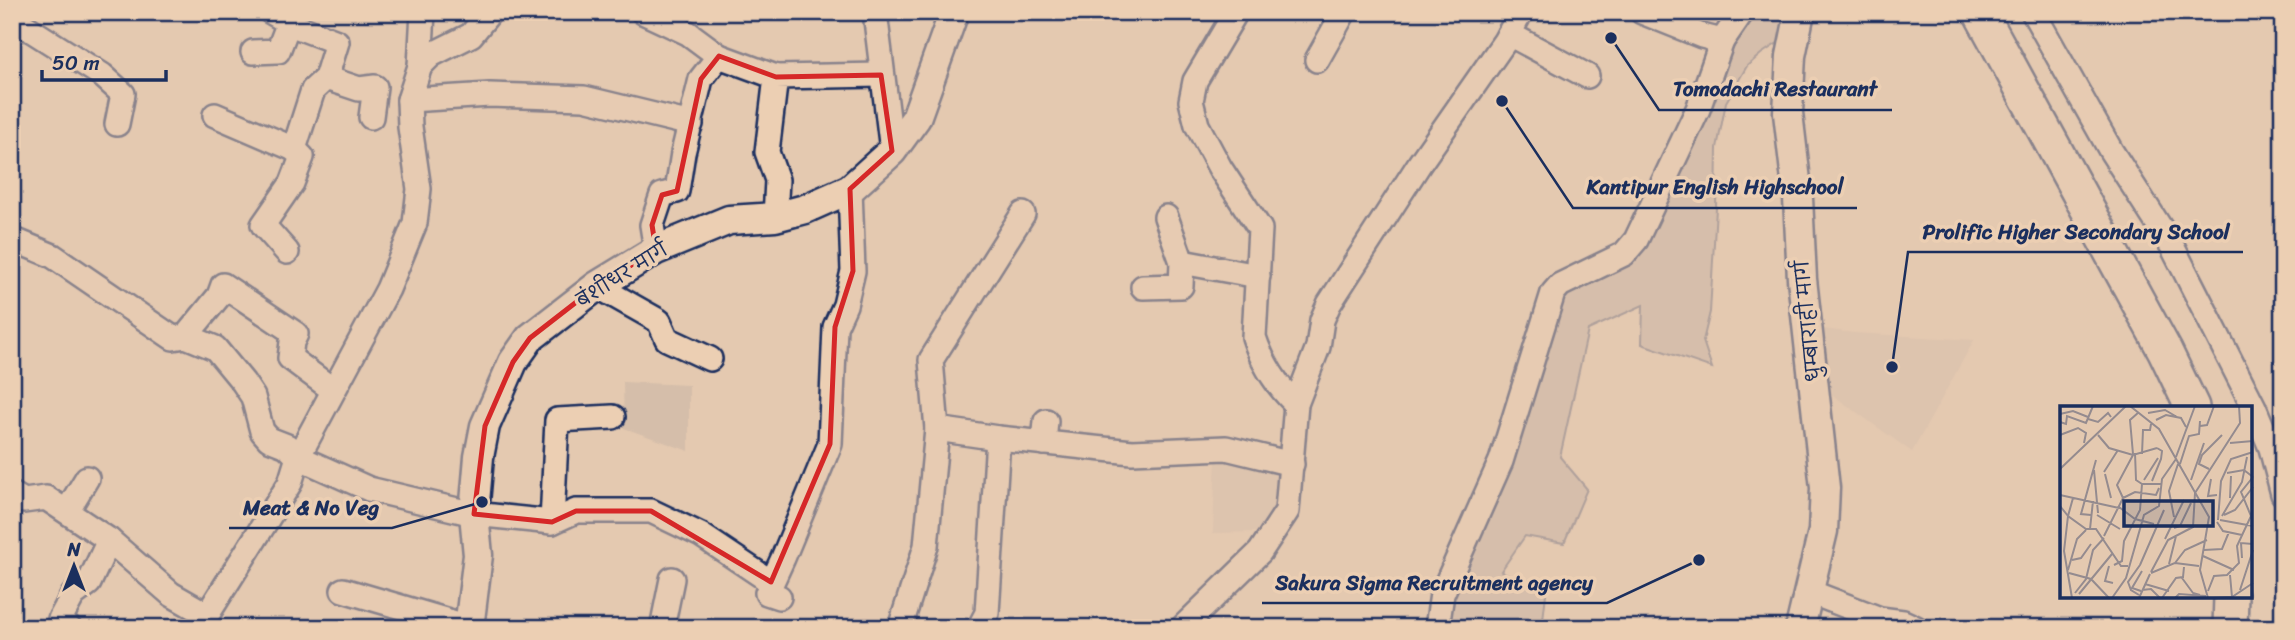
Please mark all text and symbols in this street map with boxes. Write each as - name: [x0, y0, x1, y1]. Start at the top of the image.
- scale bar: [42, 38, 166, 82]
- text: 50 m: [52, 44, 100, 82]
- callout: Tomodachi Restaurant: [1659, 68, 1892, 110]
- text: Tomodachi Restaurant: [1673, 70, 1879, 108]
- callout: Kantipur English Highschool: [1573, 166, 1857, 208]
- text: Kantipur English Highschool: [1586, 168, 1844, 206]
- callout: Prolific Higher Secondary School: [1908, 210, 2243, 252]
- text: Prolific Higher Secondary School: [1922, 213, 2231, 251]
- street label: बंशीधर मार्ग: [569, 233, 676, 317]
- street label: धुम्बाराही मार्ग: [1785, 257, 1831, 383]
- inset map: [2060, 406, 2253, 598]
- callout: Meat & No Veg: [229, 486, 392, 528]
- text: Meat & No Veg: [242, 489, 379, 527]
- north arrow: [38, 532, 108, 602]
- text: N: [66, 533, 81, 566]
- callout: Sakura Sigma Recruitment agency: [1262, 561, 1607, 603]
- text: Sakura Sigma Recruitment agency: [1274, 564, 1594, 602]

